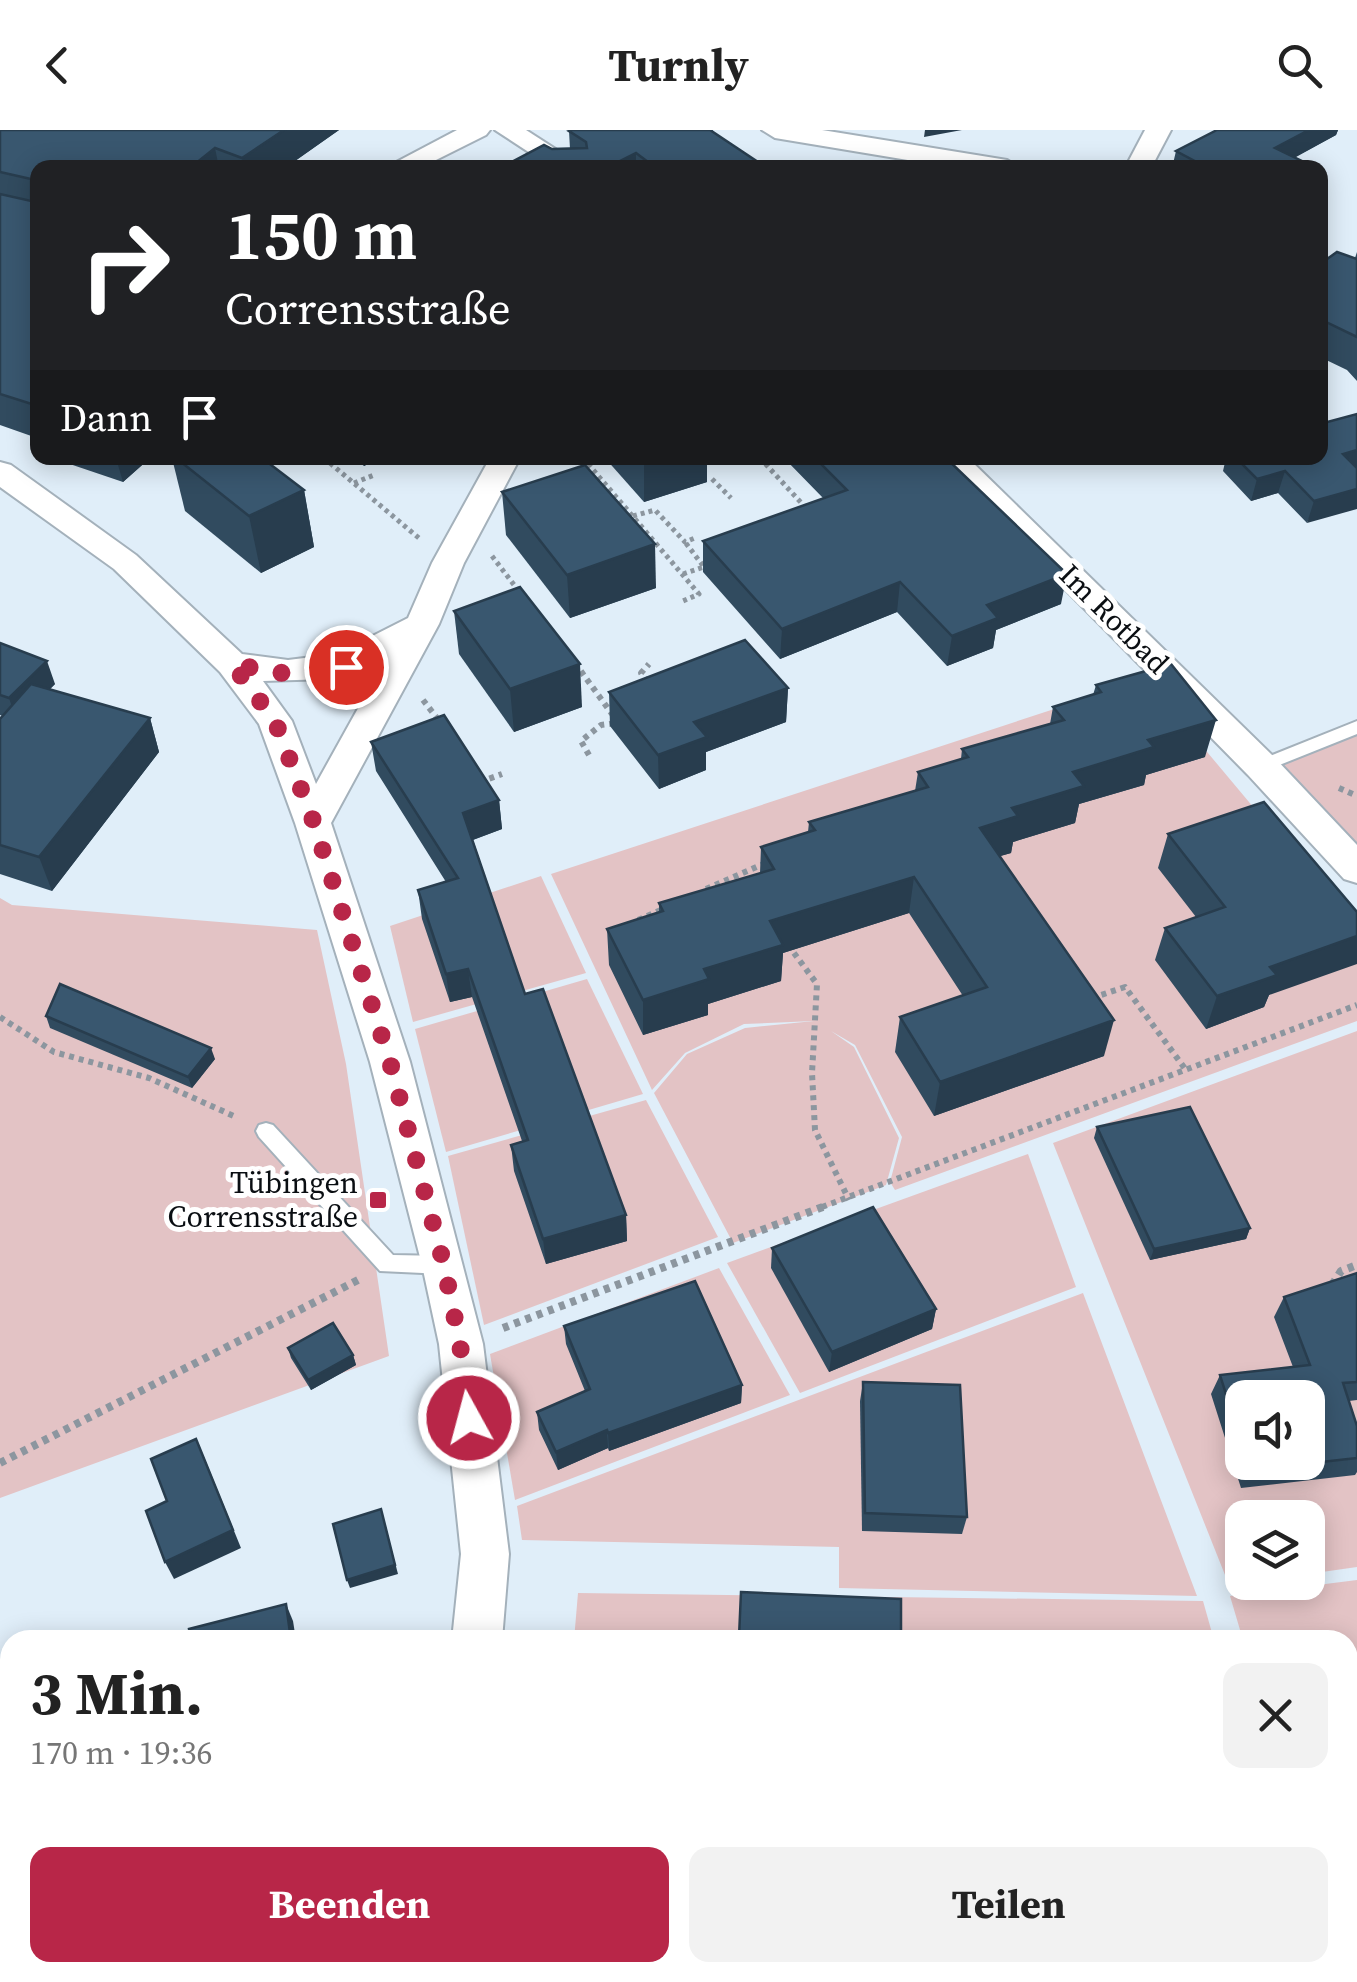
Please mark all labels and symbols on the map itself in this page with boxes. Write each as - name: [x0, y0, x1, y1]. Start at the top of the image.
- street label: Im Rotbad: [1050, 555, 1178, 683]
- pin: [304, 625, 389, 710]
- place label: Tübingen Corrensstraße: [168, 1162, 358, 1237]
- marker: Tübingen Corrensstraße: [367, 1189, 389, 1211]
- position arrow: [417, 1366, 521, 1470]

